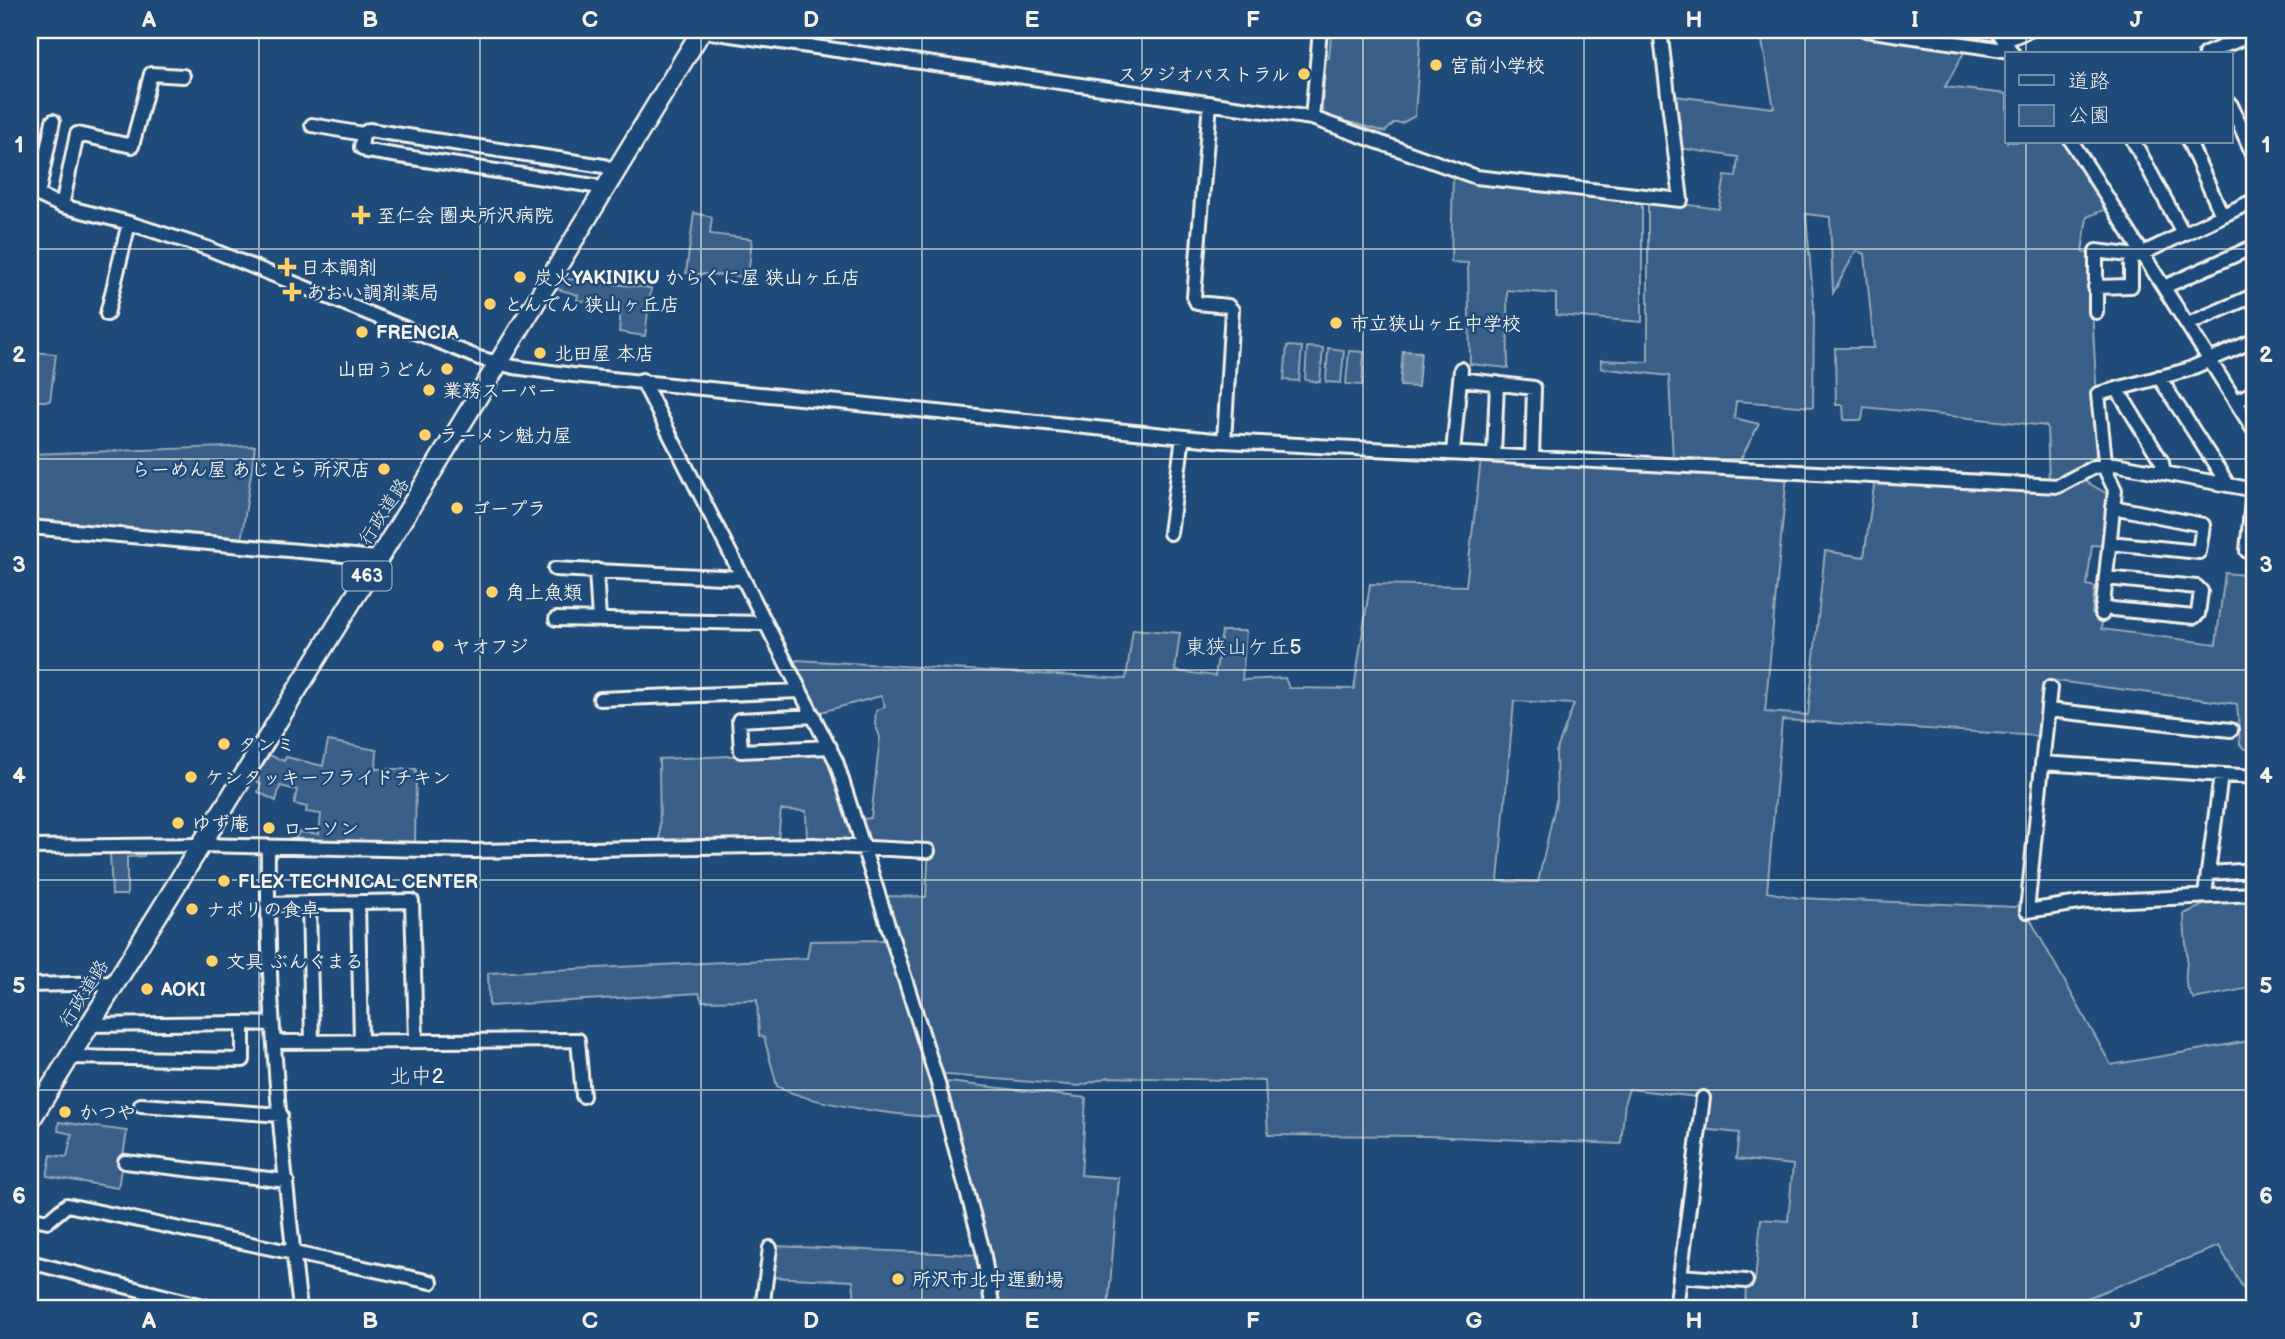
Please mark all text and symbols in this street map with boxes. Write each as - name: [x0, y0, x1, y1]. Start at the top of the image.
- text: A: [141, 6, 157, 34]
- text: B: [362, 6, 378, 34]
- text: C: [582, 6, 598, 34]
- text: D: [803, 6, 819, 34]
- text: E: [1025, 6, 1040, 34]
- text: F: [1246, 6, 1260, 34]
- text: G: [1466, 6, 1483, 34]
- text: H: [1685, 6, 1703, 34]
- text: I: [1911, 6, 1919, 34]
- text: J: [2130, 6, 2143, 34]
- legend: [2005, 52, 2232, 144]
- place label: 宮前小学校: [1450, 55, 1545, 78]
- marker: 宮前小学校: [1428, 57, 1444, 73]
- place label: スタジオパストラル: [1118, 64, 1290, 87]
- marker: スタジオパストラル: [1296, 66, 1312, 82]
- text: 道路: [2068, 69, 2110, 94]
- text: 公園: [2068, 103, 2110, 128]
- text: 1: [14, 131, 24, 159]
- text: 1: [2261, 131, 2271, 159]
- marker: 至仁会 圏央所沢病院: [351, 205, 371, 225]
- place label: 至仁会 圏央所沢病院: [377, 205, 553, 228]
- place label: 日本調剤: [301, 257, 377, 280]
- marker: 日本調剤: [279, 259, 295, 275]
- place label: 炭火YAKINIKU からくに屋 狭山ヶ丘店: [534, 267, 860, 290]
- marker: 炭火YAKINIKU からくに屋 狭山ヶ丘店: [512, 269, 528, 285]
- place label: あおい調剤薬局: [306, 282, 439, 305]
- marker: あおい調剤薬局: [284, 284, 300, 300]
- place label: とんでん 狭山ヶ丘店: [504, 294, 679, 317]
- marker: とんでん 狭山ヶ丘店: [482, 296, 498, 312]
- place label: 市立狭山ヶ丘中学校: [1350, 313, 1521, 336]
- marker: 市立狭山ヶ丘中学校: [1328, 315, 1344, 331]
- place label: FRENCIA: [376, 322, 459, 345]
- marker: FRENCIA: [354, 324, 370, 340]
- text: 2: [12, 341, 26, 369]
- text: 2: [2259, 341, 2273, 369]
- place label: 北田屋 本店: [554, 343, 654, 366]
- marker: 北田屋 本店: [532, 345, 548, 361]
- place label: 山田うどん: [337, 359, 433, 382]
- marker: 山田うどん: [439, 361, 455, 377]
- place label: 業務スーパー: [443, 380, 556, 403]
- marker: 業務スーパー: [421, 382, 437, 398]
- place label: ラーメン魁力屋: [439, 425, 572, 448]
- marker: ラーメン魁力屋: [417, 427, 433, 443]
- place label: らーめん屋 あじとら 所沢店: [132, 459, 370, 482]
- marker: らーめん屋 あじとら 所沢店: [376, 461, 392, 477]
- street label: 行政道路: [354, 474, 415, 550]
- place label: ゴープラ: [471, 498, 546, 521]
- marker: ゴープラ: [449, 500, 465, 516]
- text: 3: [12, 551, 26, 579]
- text: 3: [2259, 551, 2273, 579]
- road number: 463: [342, 562, 392, 590]
- place label: 角上魚類: [506, 582, 582, 605]
- marker: 角上魚類: [484, 584, 500, 600]
- district label: 東狭山ケ丘5: [1184, 635, 1302, 660]
- place label: ヤオフジ: [452, 636, 528, 659]
- marker: ヤオフジ: [430, 638, 446, 654]
- place label: タンミ: [238, 734, 295, 757]
- marker: タンミ: [216, 736, 232, 752]
- text: 4: [12, 762, 26, 790]
- text: 4: [2259, 762, 2273, 790]
- place label: ケンタッキーフライドチキン: [205, 767, 451, 790]
- marker: ケンタッキーフライドチキン: [183, 769, 199, 785]
- place label: ゆず庵: [192, 813, 249, 836]
- marker: ゆず庵: [170, 815, 186, 831]
- place label: ローソン: [283, 818, 359, 841]
- marker: ローソン: [261, 820, 277, 836]
- place label: FLEX TECHNICAL CENTER: [238, 871, 478, 894]
- marker: FLEX TECHNICAL CENTER: [216, 873, 232, 889]
- place label: ナポリの食卓: [206, 899, 320, 922]
- marker: ナポリの食卓: [184, 901, 200, 917]
- place label: 文具 ぶんぐまる: [226, 951, 364, 974]
- marker: 文具 ぶんぐまる: [204, 953, 220, 969]
- street label: 行政道路: [54, 955, 114, 1032]
- text: 5: [12, 972, 26, 1000]
- text: 5: [2259, 972, 2273, 1000]
- place label: AOKI: [160, 979, 206, 1002]
- marker: AOKI: [139, 981, 155, 997]
- district label: 北中2: [390, 1064, 445, 1089]
- place label: かつや: [79, 1102, 136, 1125]
- marker: かつや: [57, 1104, 73, 1120]
- text: 6: [12, 1182, 26, 1210]
- text: 6: [2259, 1182, 2273, 1210]
- place label: 所沢市北中運動場: [912, 1269, 1064, 1292]
- marker: 所沢市北中運動場: [890, 1271, 906, 1287]
- text: A: [141, 1307, 157, 1335]
- text: B: [362, 1307, 378, 1335]
- text: C: [582, 1307, 598, 1335]
- text: D: [803, 1307, 819, 1335]
- text: E: [1025, 1307, 1040, 1335]
- text: F: [1246, 1307, 1260, 1335]
- text: G: [1466, 1307, 1483, 1335]
- text: H: [1685, 1307, 1703, 1335]
- text: I: [1911, 1307, 1919, 1335]
- text: J: [2130, 1307, 2143, 1335]

